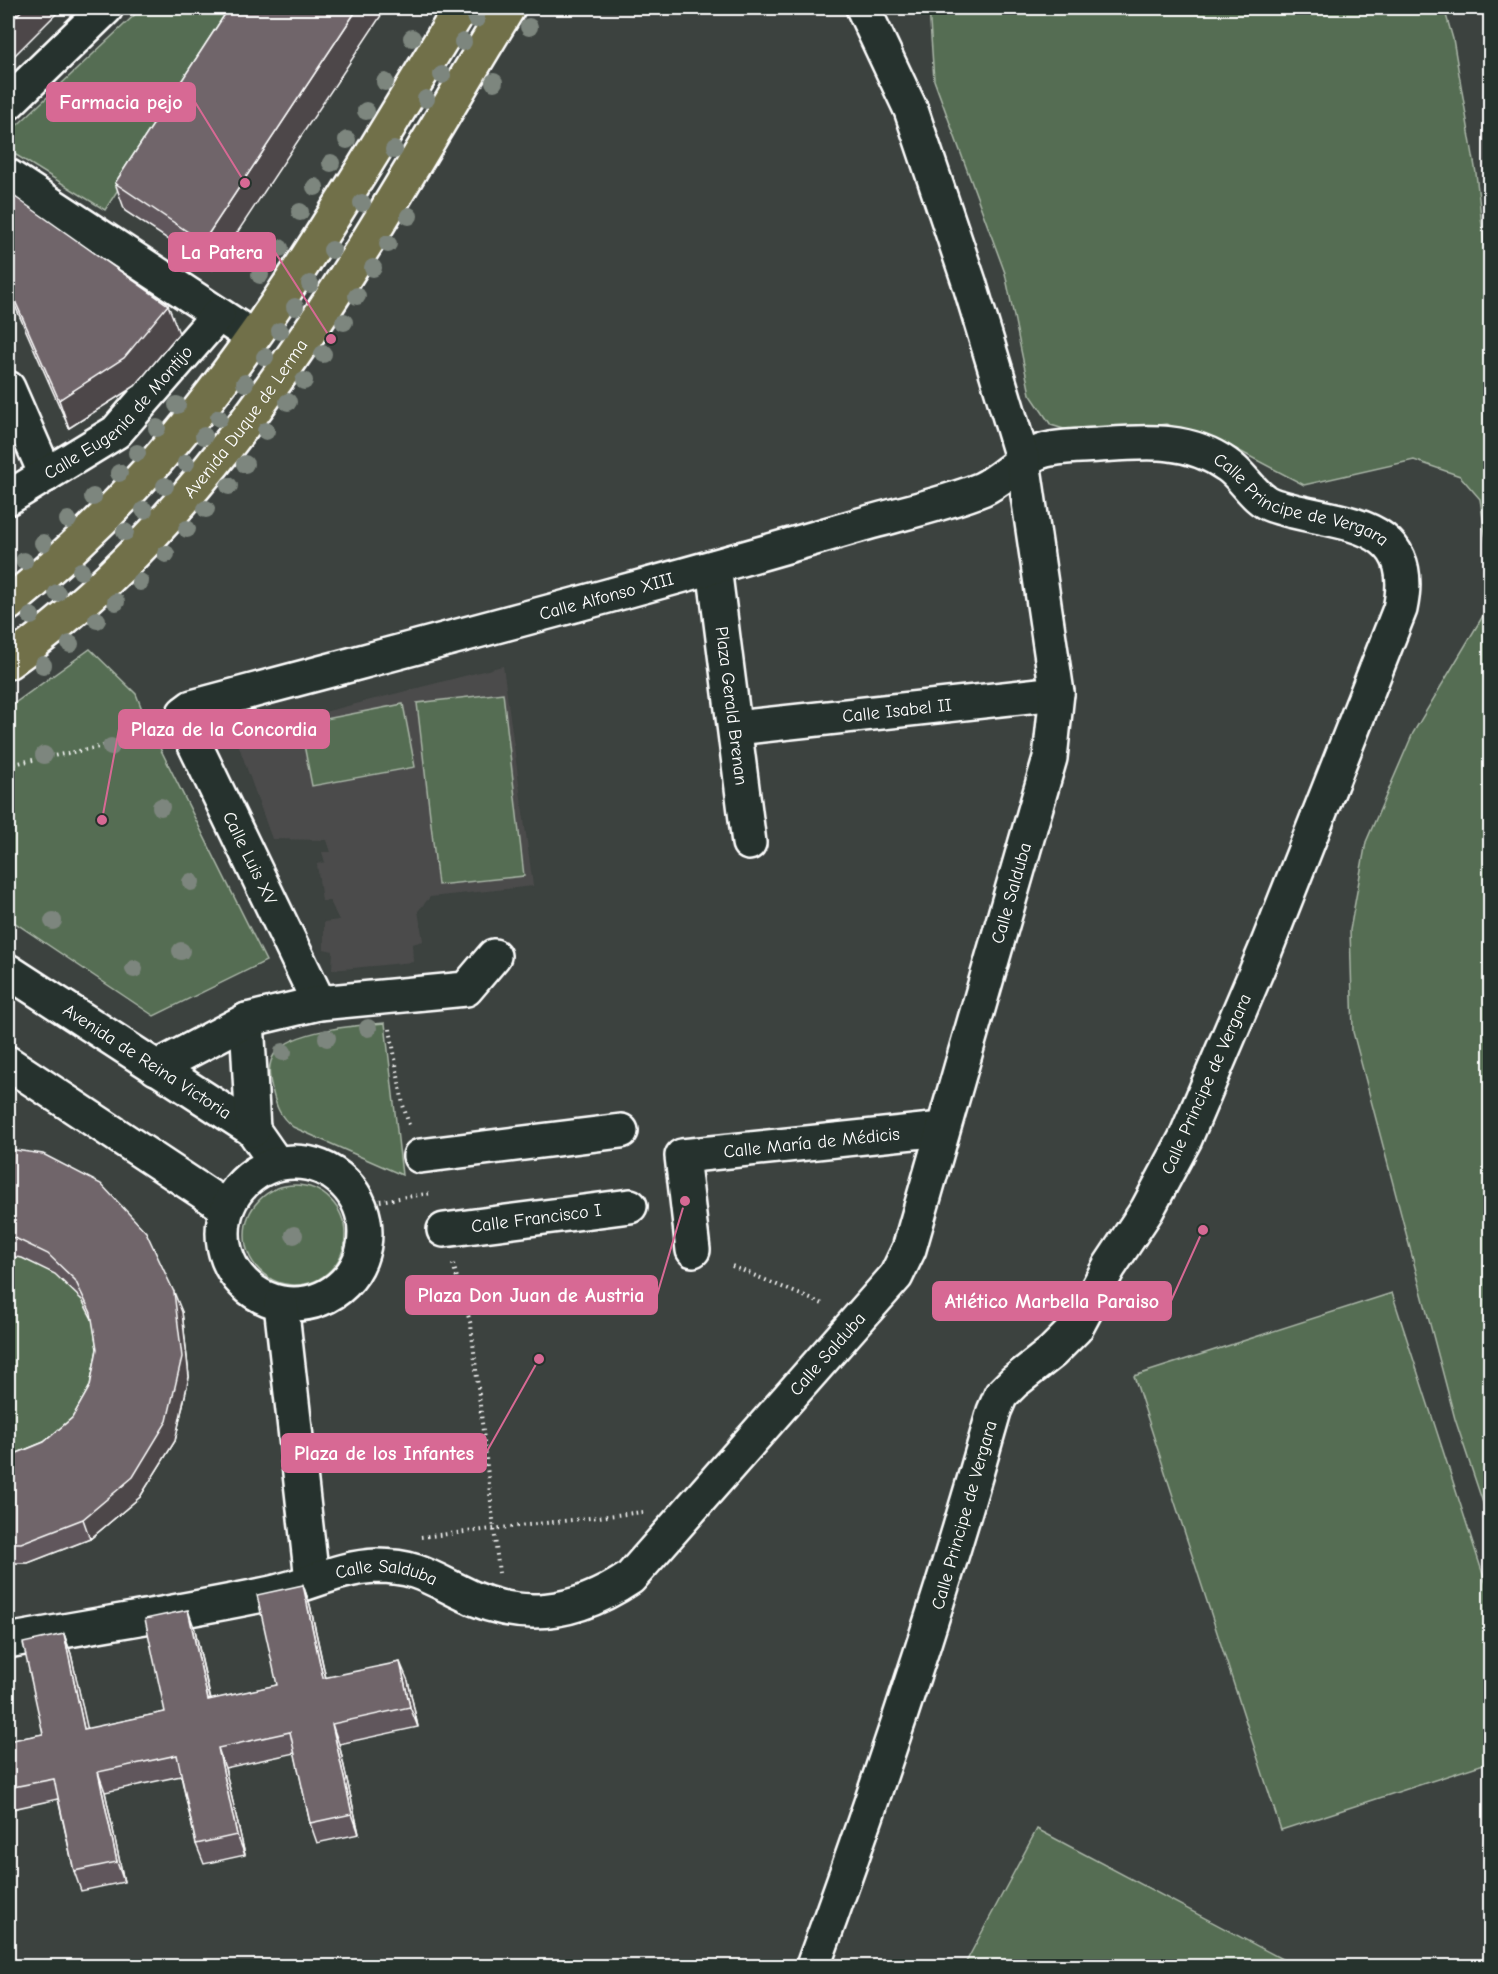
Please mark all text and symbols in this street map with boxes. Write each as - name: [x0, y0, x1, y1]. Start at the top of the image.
- callout: Farmacia pejo: [47, 83, 195, 121]
- text: Farmacia pejo: [59, 91, 183, 114]
- callout: La Patera: [169, 233, 275, 271]
- text: La Patera: [181, 241, 263, 264]
- street label: Avenida Duque de Lerma: [180, 335, 312, 502]
- street label: Calle Eugenia de Montijo: [41, 342, 197, 484]
- street label: Calle Principe de Vergara: [1210, 449, 1393, 551]
- street label: Calle Alfonso XIII: [537, 568, 676, 625]
- street label: Plaza Gerald Brenan: [711, 625, 752, 787]
- street label: Calle Isabel II: [841, 695, 953, 727]
- callout: Plaza de la Concordia: [119, 710, 329, 748]
- text: Plaza de la Concordia: [131, 718, 317, 741]
- street label: Calle Luis XV: [218, 808, 281, 908]
- street label: Calle Salduba: [987, 840, 1036, 946]
- street label: Calle Principe de Vergara: [1157, 991, 1256, 1178]
- street label: Avenida de Reina Victoria: [59, 1000, 235, 1124]
- street label: Calle María de Médicis: [723, 1123, 901, 1163]
- street label: Calle Francisco I: [470, 1200, 603, 1237]
- callout: Plaza Don Juan de Austria: [406, 1276, 657, 1314]
- callout: Atlético Marbella Paraiso: [933, 1282, 1171, 1320]
- text: Plaza Don Juan de Austria: [417, 1284, 645, 1307]
- text: Atlético Marbella Paraiso: [945, 1290, 1159, 1313]
- street label: Calle Salduba: [785, 1308, 870, 1400]
- street label: Calle Principe de Vergara: [927, 1418, 1002, 1612]
- callout: Plaza de los Infantes: [282, 1434, 486, 1472]
- text: Plaza de los Infantes: [294, 1442, 474, 1465]
- street label: Calle Salduba: [333, 1556, 441, 1590]

